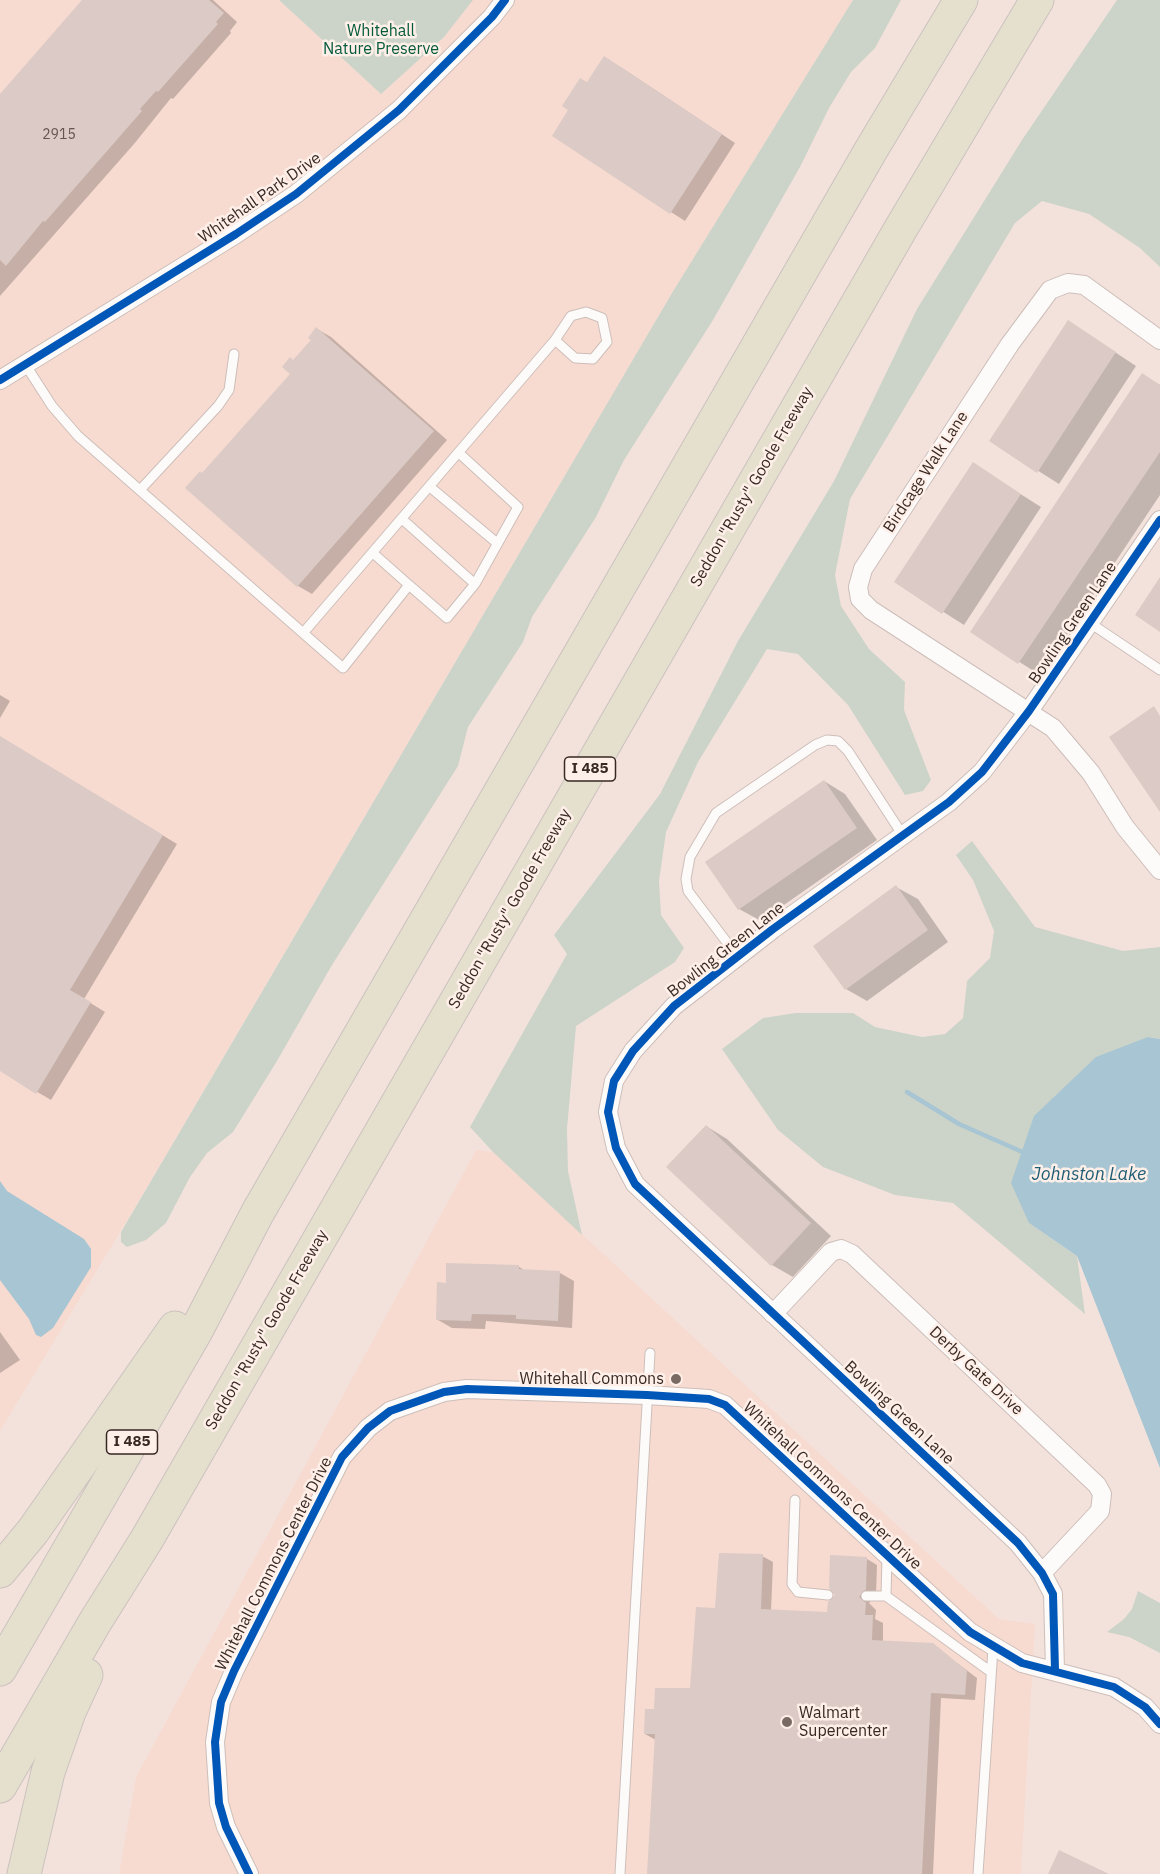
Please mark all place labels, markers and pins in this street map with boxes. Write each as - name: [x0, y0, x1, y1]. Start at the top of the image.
- place label: Whitehall Commons: [520, 1369, 664, 1389]
- marker: Whitehall Commons: [669, 1372, 683, 1386]
- place label: Walmart Supercenter: [799, 1703, 887, 1741]
- marker: Walmart Supercenter: [780, 1715, 794, 1729]

